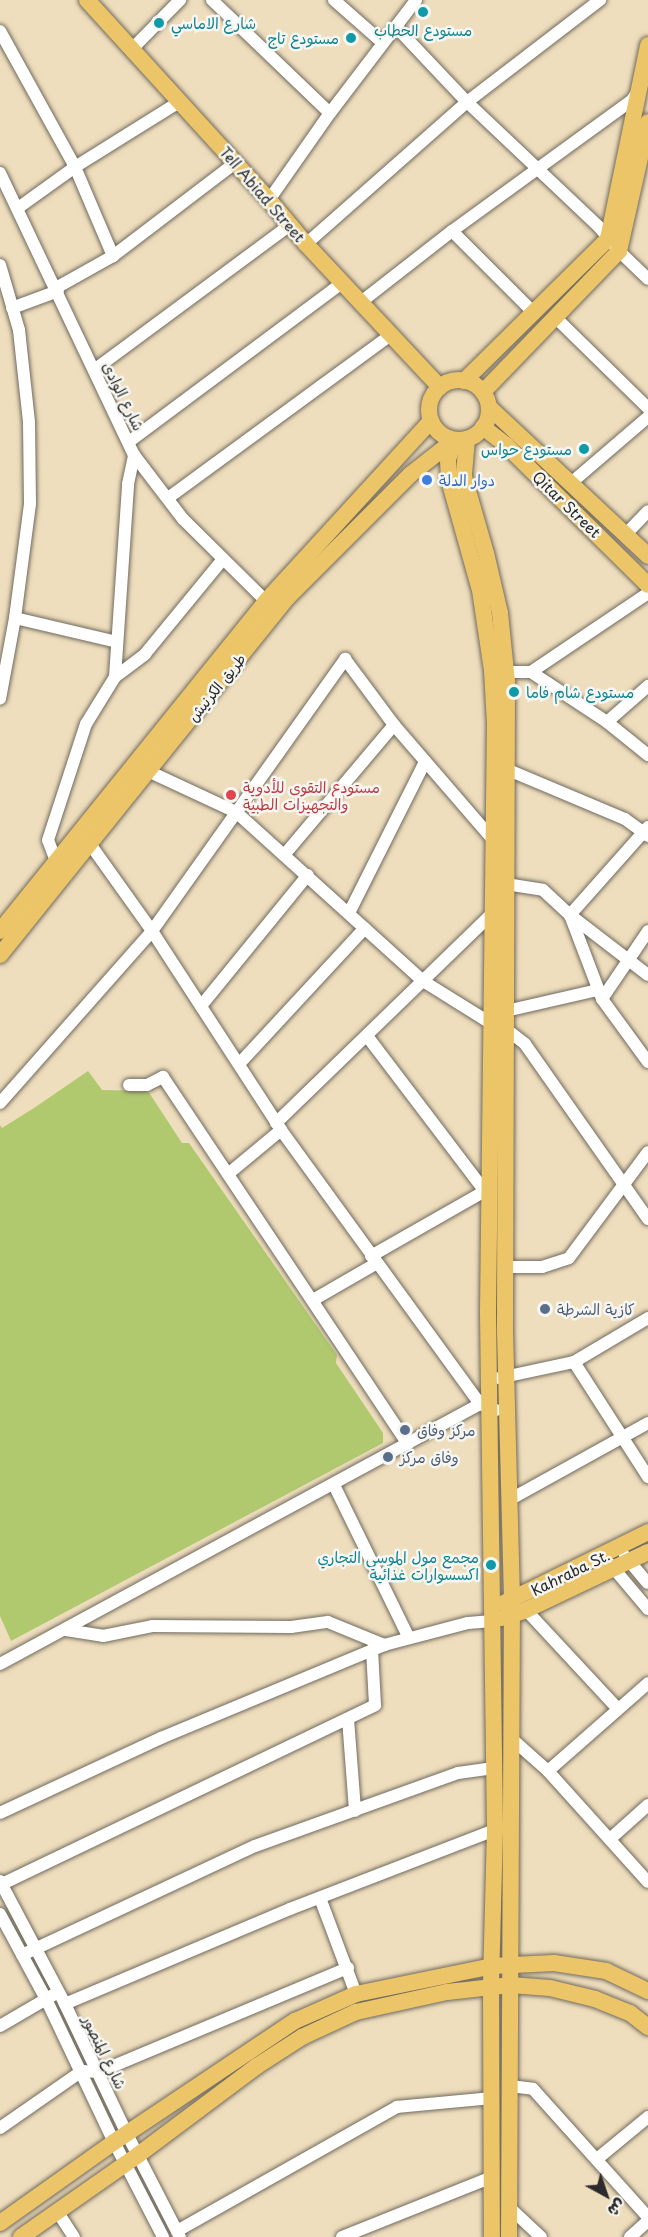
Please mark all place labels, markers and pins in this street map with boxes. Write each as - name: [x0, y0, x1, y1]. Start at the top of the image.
- marker: مستودع الحطاب: [416, 5, 430, 19]
- place label: شارع الاماسي: [171, 14, 256, 32]
- marker: شارع الاماسي: [152, 16, 166, 30]
- place label: مستودع الحطاب: [374, 21, 472, 39]
- place label: مستودع تاج: [268, 29, 339, 47]
- marker: مستودع تاج: [344, 31, 358, 45]
- place label: مستودع حواس: [481, 440, 572, 458]
- marker: مستودع حواس: [577, 442, 591, 456]
- place label: دوار الدلة: [439, 471, 495, 489]
- marker: دوار الدلة: [420, 473, 434, 487]
- place label: مستودع شام فاما: [526, 683, 634, 701]
- marker: مستودع شام فاما: [507, 685, 521, 699]
- place label: مستودع التقوى للأدوية والتجهيزات الطبية: [243, 777, 380, 812]
- marker: مستودع التقوى للأدوية والتجهيزات الطبية: [224, 788, 238, 802]
- place label: كازية الشرطة: [557, 1300, 635, 1318]
- marker: كازية الشرطة: [538, 1302, 552, 1316]
- place label: مركز وفاق: [417, 1421, 476, 1439]
- marker: مركز وفاق: [398, 1423, 412, 1437]
- place label: وفاق مركز: [400, 1448, 459, 1466]
- marker: وفاق مركز: [381, 1450, 395, 1464]
- place label: مجمع مول الموسى التجاري اكسسوارات غذائية: [318, 1547, 479, 1582]
- marker: مجمع مول الموسى التجاري اكسسوارات غذائية: [484, 1558, 498, 1572]

